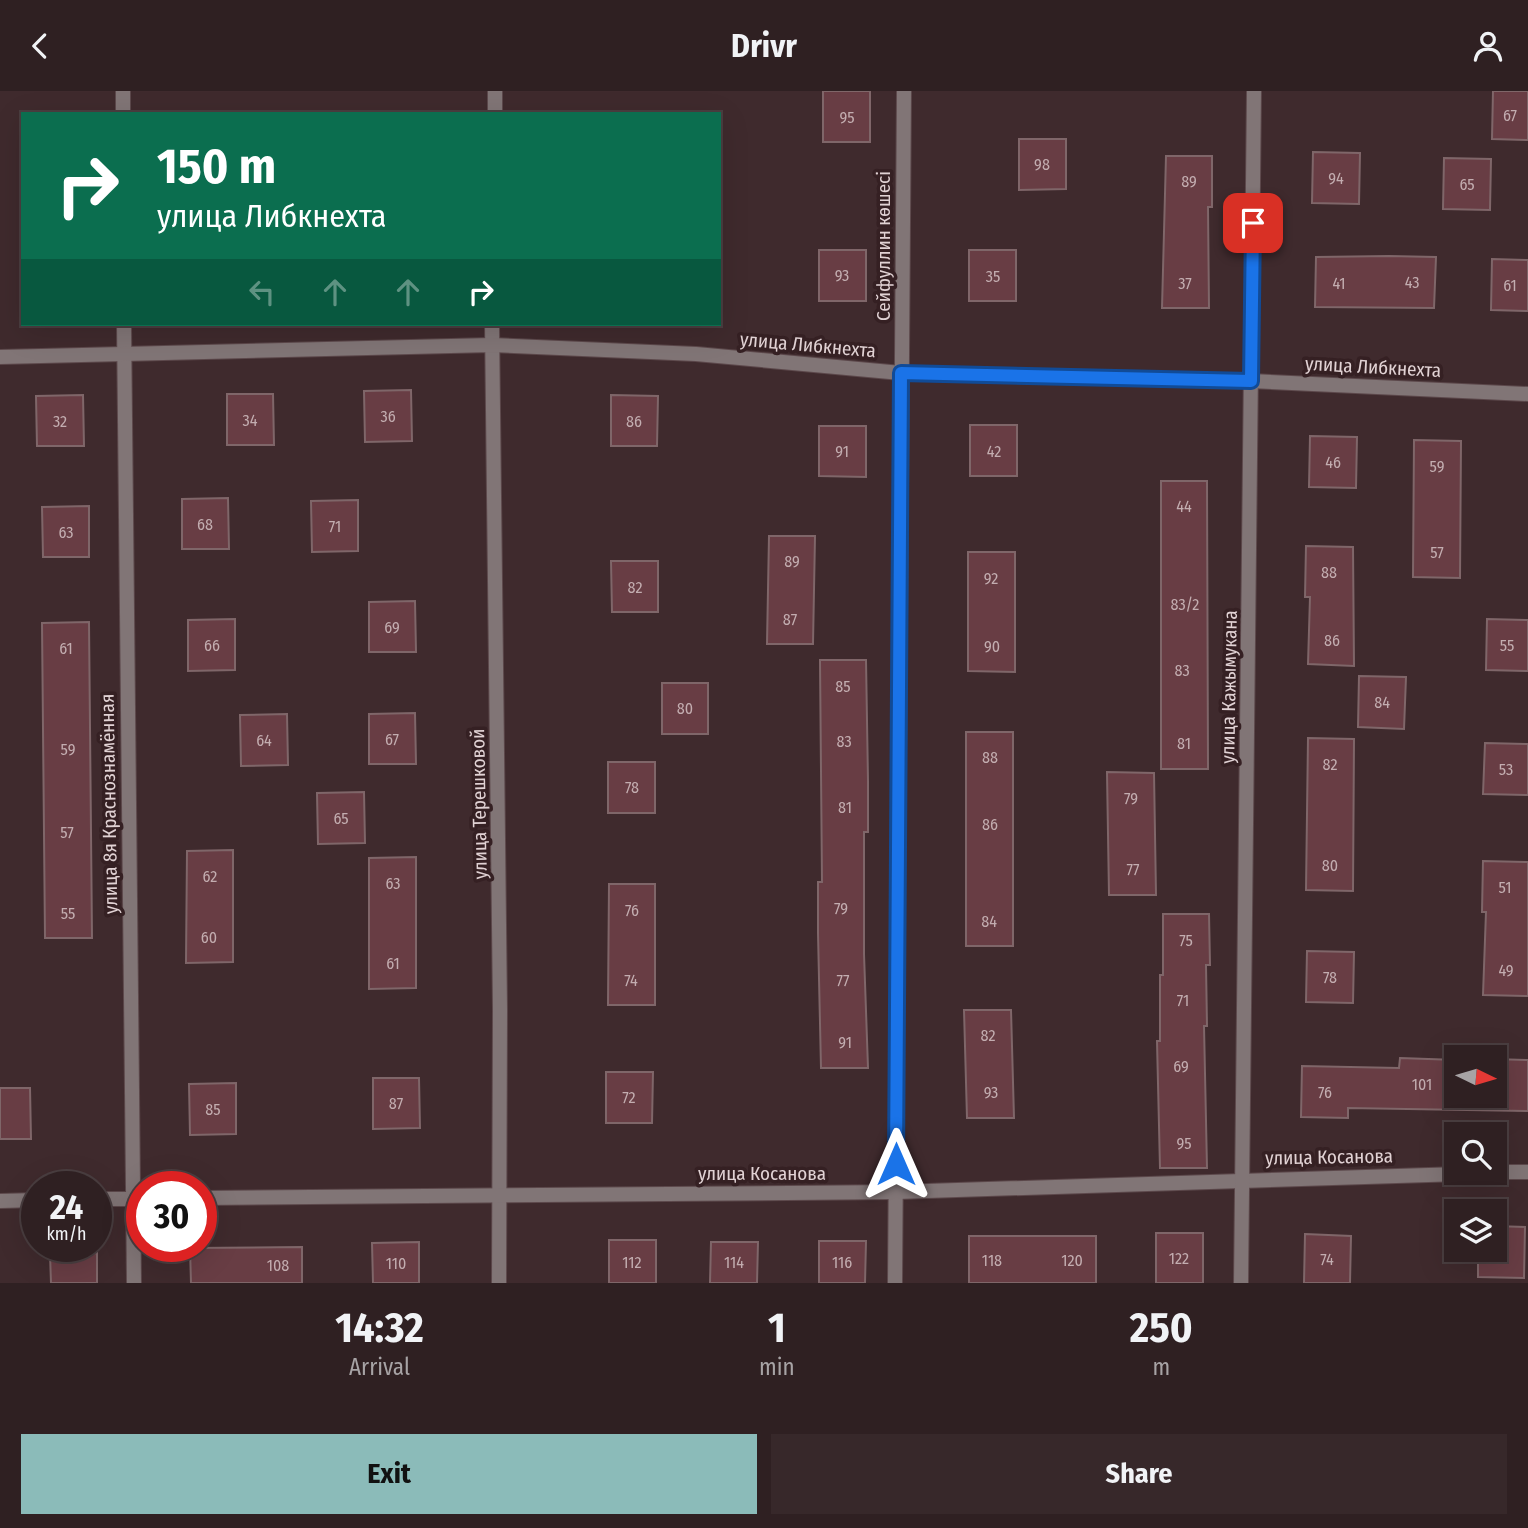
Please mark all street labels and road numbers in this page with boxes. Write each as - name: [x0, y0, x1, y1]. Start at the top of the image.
- street label: Сейфуллин көшесі: [872, 171, 895, 321]
- street label: улица Либкнехта: [739, 328, 877, 362]
- street label: улица Либкнехта: [1304, 352, 1442, 382]
- street label: улица Кажымукана: [1216, 610, 1242, 764]
- street label: улица 8я Краснознамённая: [96, 694, 122, 914]
- street label: улица Терешковой: [466, 728, 492, 880]
- street label: улица Косанова: [1265, 1144, 1393, 1170]
- street label: улица Косанова: [698, 1162, 826, 1185]

